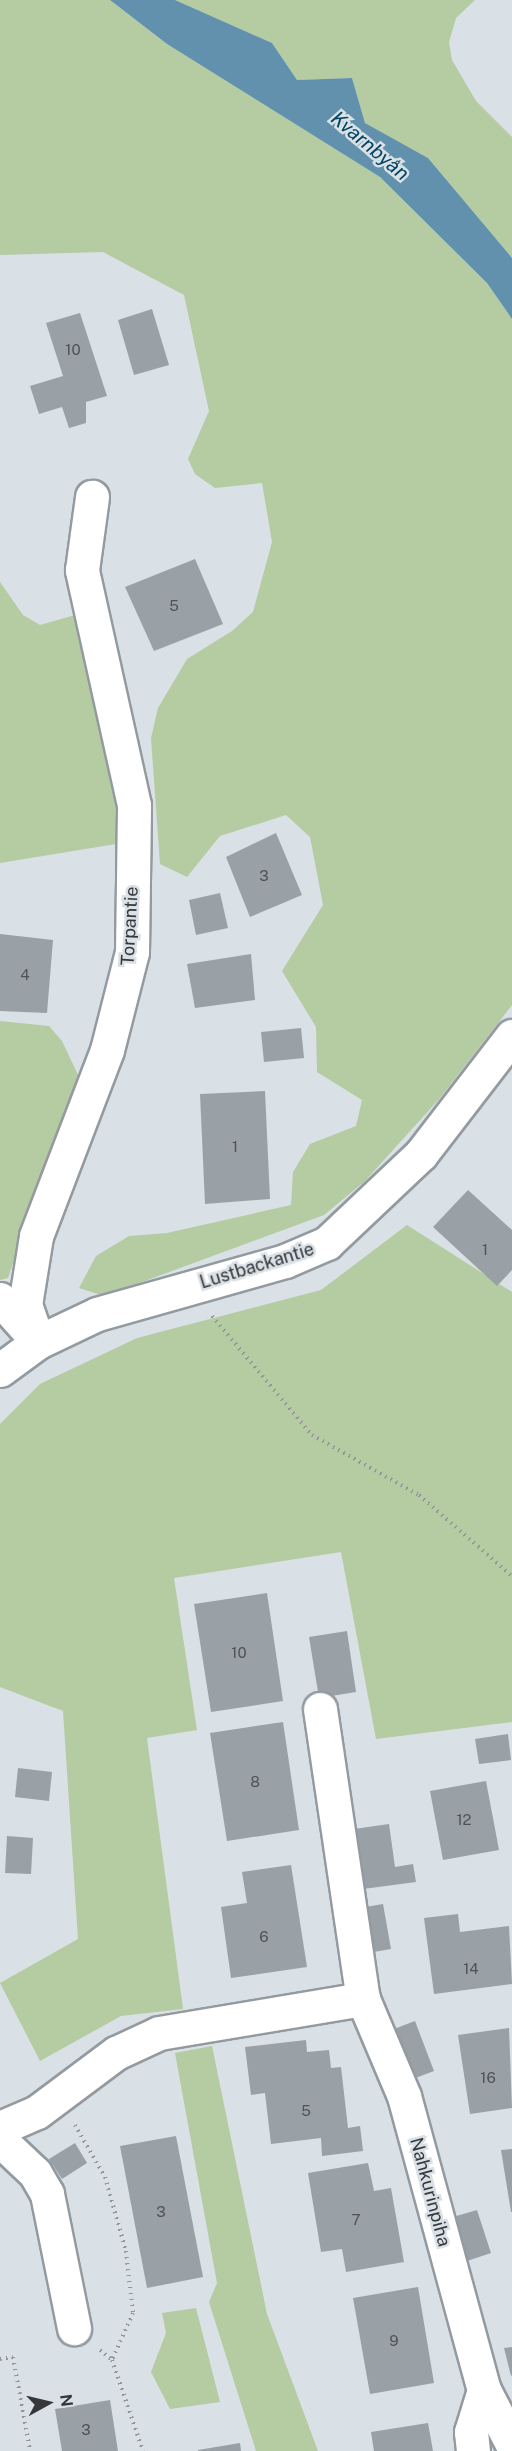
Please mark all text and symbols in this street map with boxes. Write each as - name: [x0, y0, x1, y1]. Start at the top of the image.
- water label: Kvarnbyån: [326, 106, 414, 186]
- house number: 10: [65, 341, 81, 359]
- house number: 5: [169, 597, 179, 615]
- house number: 3: [259, 867, 269, 885]
- street label: Torpantie: [117, 886, 143, 966]
- house number: 4: [20, 966, 30, 984]
- house number: 1: [232, 1138, 238, 1156]
- street label: Lustbackantie: [197, 1238, 317, 1294]
- house number: 1: [482, 1241, 488, 1259]
- house number: 10: [231, 1644, 247, 1662]
- house number: 8: [250, 1773, 260, 1791]
- house number: 12: [456, 1811, 472, 1829]
- house number: 6: [259, 1928, 269, 1946]
- house number: 14: [463, 1960, 479, 1978]
- house number: 16: [480, 2069, 496, 2087]
- house number: 5: [301, 2102, 311, 2120]
- street label: Nahkurinpiha: [405, 2135, 455, 2249]
- house number: 3: [156, 2203, 166, 2221]
- house number: 7: [351, 2211, 361, 2229]
- house number: 9: [389, 2332, 399, 2350]
- north arrow: [18, 2373, 78, 2433]
- text: N: [56, 2393, 77, 2408]
- house number: 3: [81, 2421, 91, 2439]

